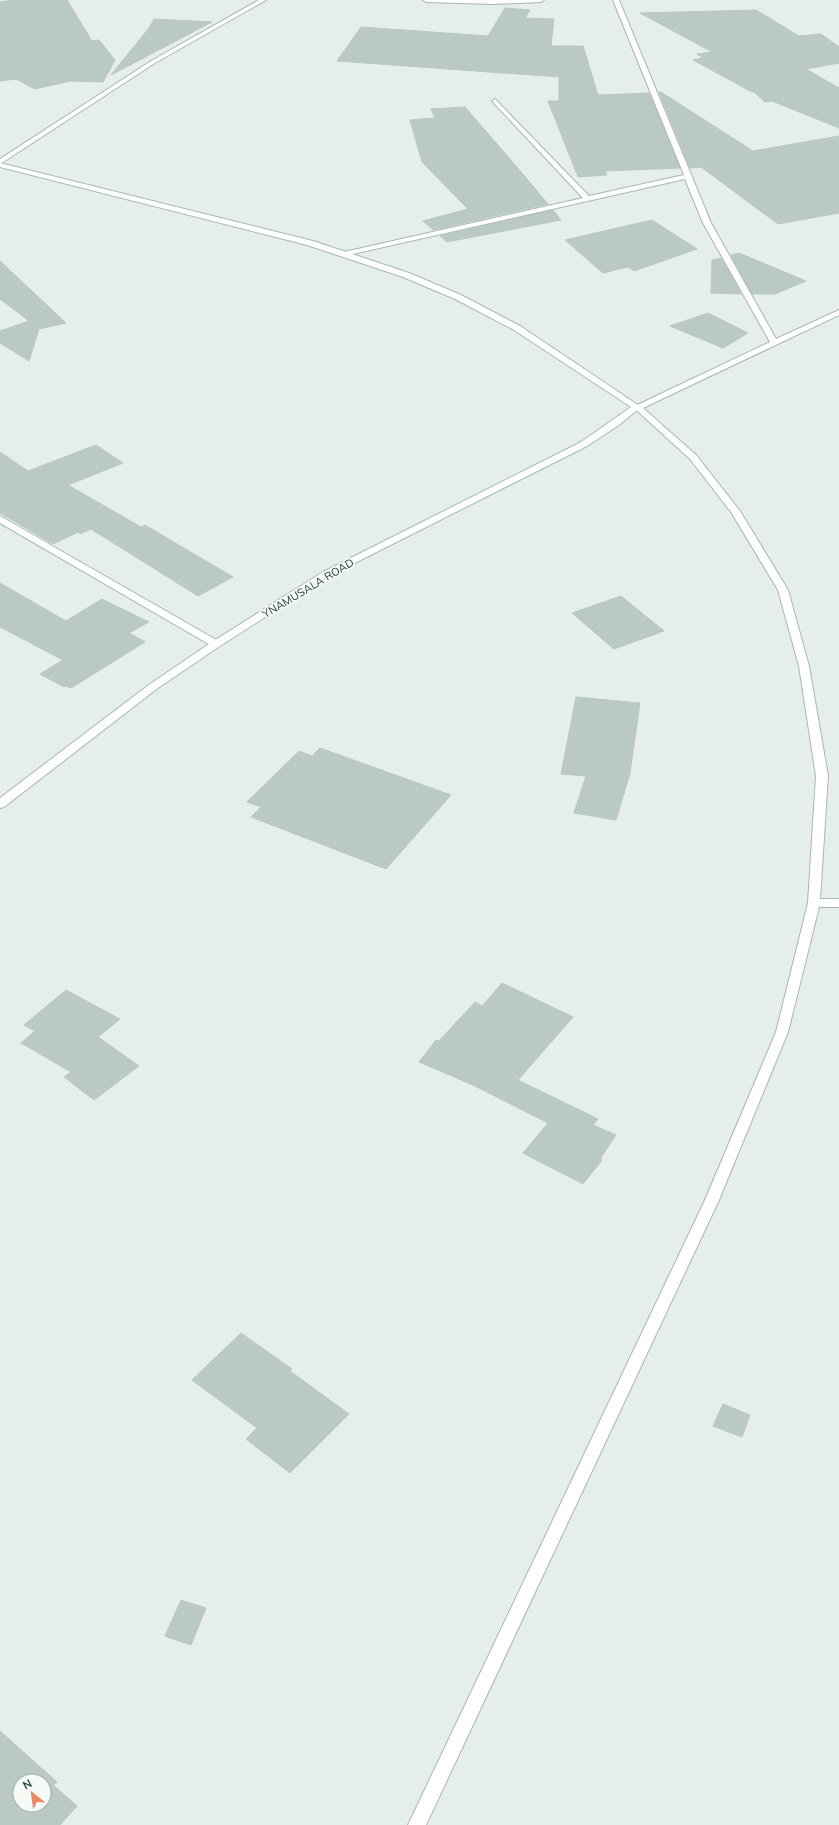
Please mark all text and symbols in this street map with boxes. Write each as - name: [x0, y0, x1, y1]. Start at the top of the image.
- street label: YNAMUSALA ROAD: [259, 555, 356, 621]
- north arrow: [12, 1773, 52, 1813]
- text: N: [20, 1776, 34, 1792]

